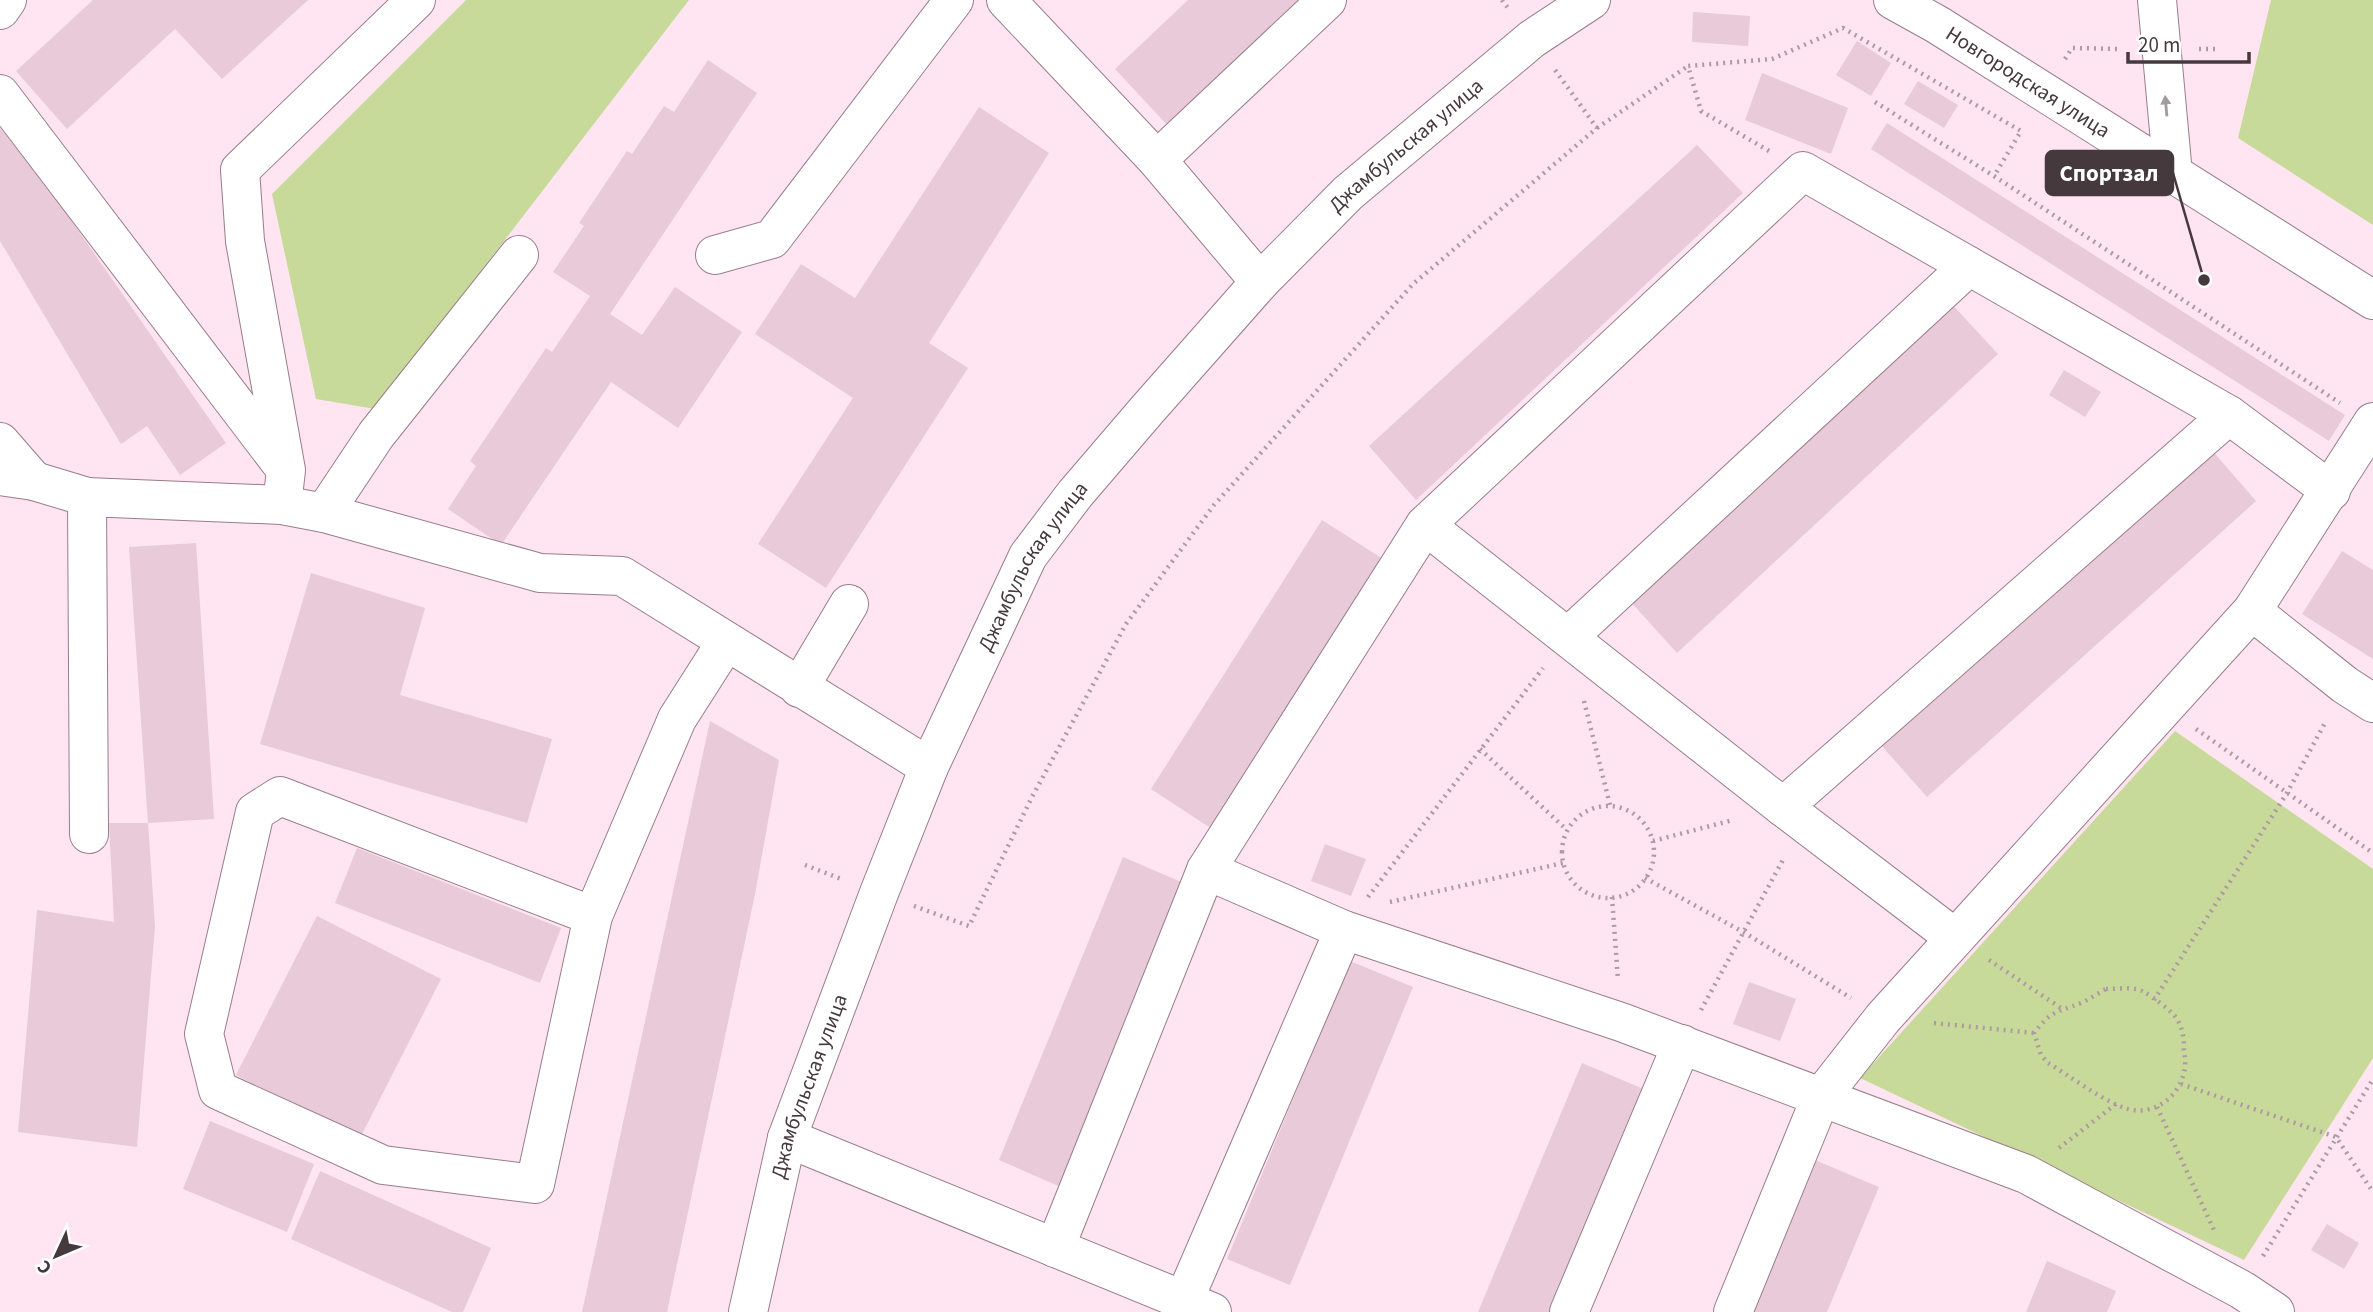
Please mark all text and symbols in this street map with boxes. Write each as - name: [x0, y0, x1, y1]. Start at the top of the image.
- street label: Новгородская улица: [1940, 19, 2116, 145]
- scale bar: [2128, 21, 2249, 65]
- text: 20 m: [2138, 30, 2180, 60]
- street label: Джамбульская улица: [1322, 71, 1490, 219]
- one-way arrow: [2161, 95, 2172, 117]
- callout: Спортзал: [2046, 151, 2173, 195]
- text: Спортзал: [2059, 157, 2159, 190]
- street label: Джамбульская улица: [970, 475, 1095, 656]
- street label: Джамбульская улица: [763, 990, 855, 1182]
- north arrow: [21, 1221, 91, 1291]
- text: С: [31, 1253, 58, 1280]

